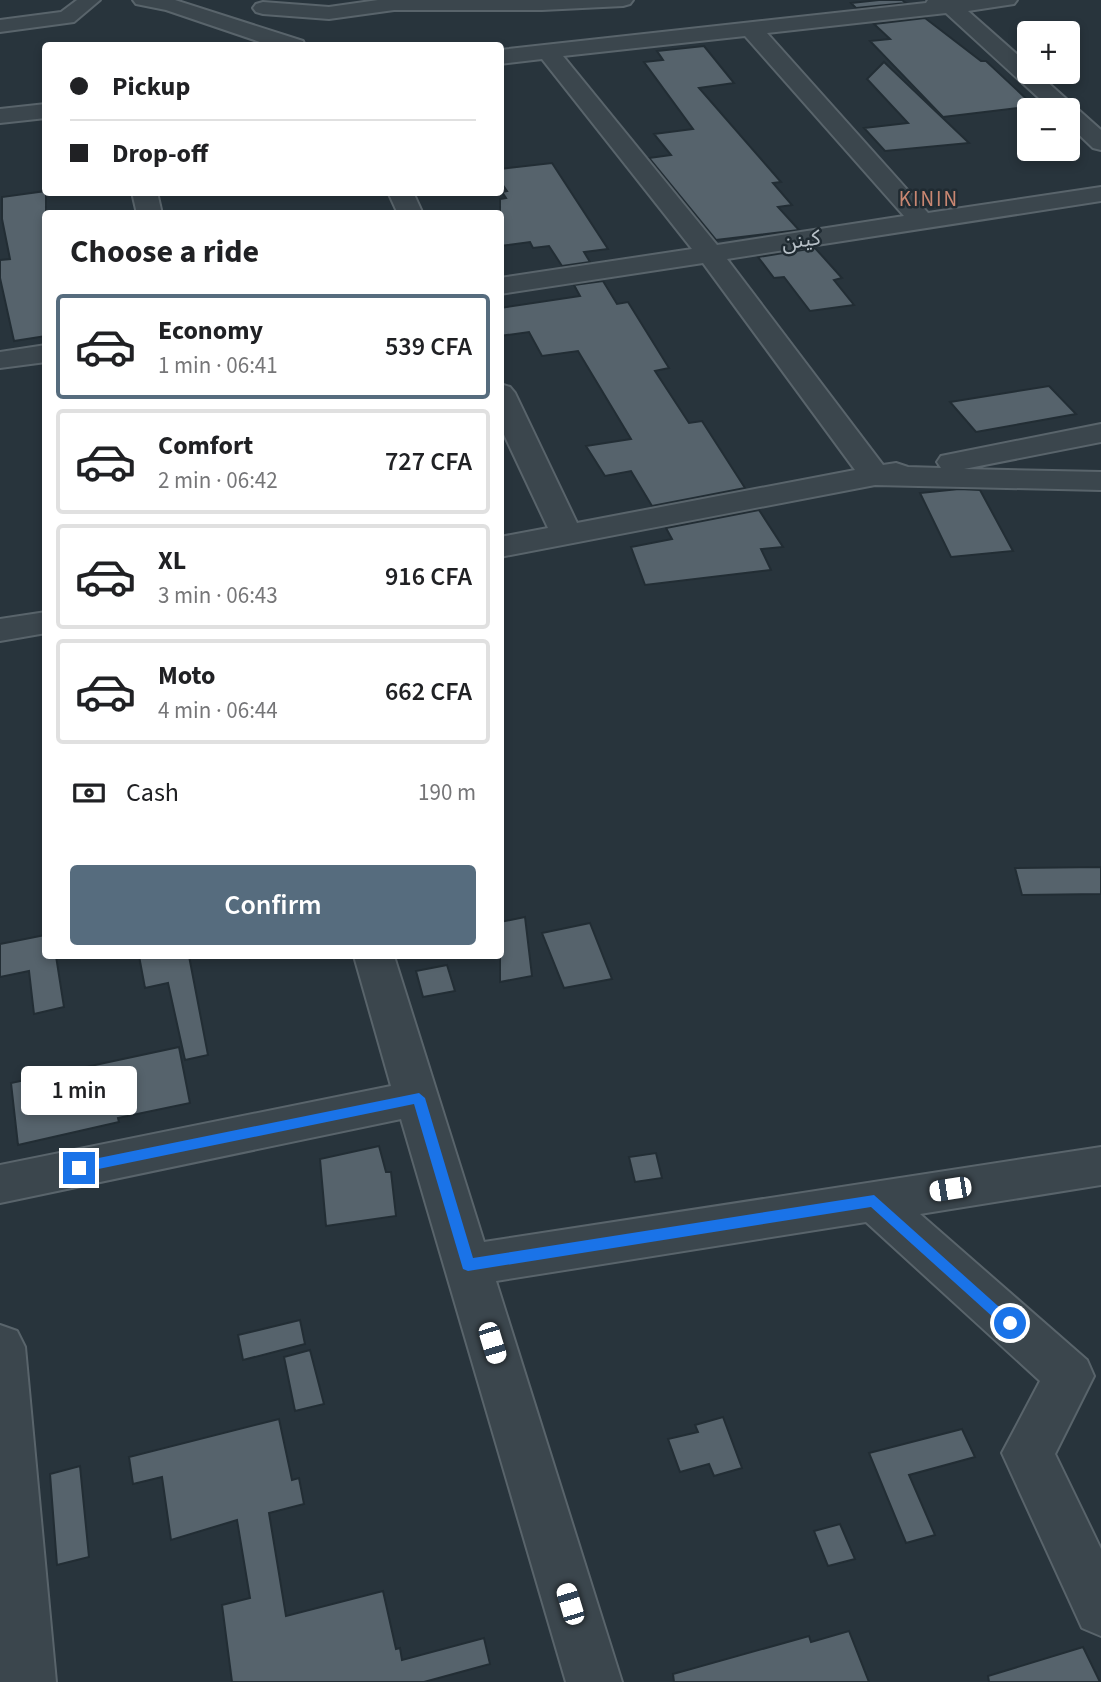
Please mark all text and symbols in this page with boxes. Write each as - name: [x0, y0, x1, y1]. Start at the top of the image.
- map controls: [1017, 21, 1080, 161]
- button: +: [1017, 21, 1080, 84]
- text: Pickup: [112, 68, 190, 105]
- button: −: [1017, 98, 1080, 161]
- text: Drop-off: [112, 135, 208, 172]
- district label: KININ: [899, 184, 959, 214]
- street label: كينن: [779, 222, 823, 258]
- text: Choose a ride: [70, 229, 259, 275]
- text: Economy: [158, 312, 263, 349]
- icon: car: [74, 315, 137, 378]
- text: 539 CFA: [385, 328, 472, 365]
- text: 1 min · 06:41: [158, 349, 278, 382]
- text: Comfort: [158, 427, 253, 464]
- icon: car: [74, 430, 137, 493]
- text: 727 CFA: [385, 443, 472, 480]
- text: 2 min · 06:42: [158, 464, 278, 497]
- text: XL: [158, 542, 186, 579]
- icon: car: [74, 545, 137, 608]
- text: 916 CFA: [385, 558, 472, 595]
- text: 3 min · 06:43: [158, 579, 278, 612]
- text: Moto: [158, 657, 215, 694]
- icon: car: [74, 660, 137, 723]
- text: 662 CFA: [385, 673, 472, 710]
- text: 4 min · 06:44: [158, 694, 278, 727]
- icon: cash: [70, 774, 108, 812]
- text: Cash: [126, 774, 179, 811]
- text: 190 m: [418, 776, 476, 809]
- button: Confirm: [70, 865, 476, 945]
- callout: 1 min: [21, 1066, 137, 1116]
- text: 1 min: [52, 1074, 106, 1107]
- route end: [63, 1152, 95, 1184]
- car: [928, 1175, 973, 1203]
- route start: [994, 1307, 1026, 1339]
- car: [476, 1320, 509, 1366]
- car: [554, 1581, 587, 1627]

